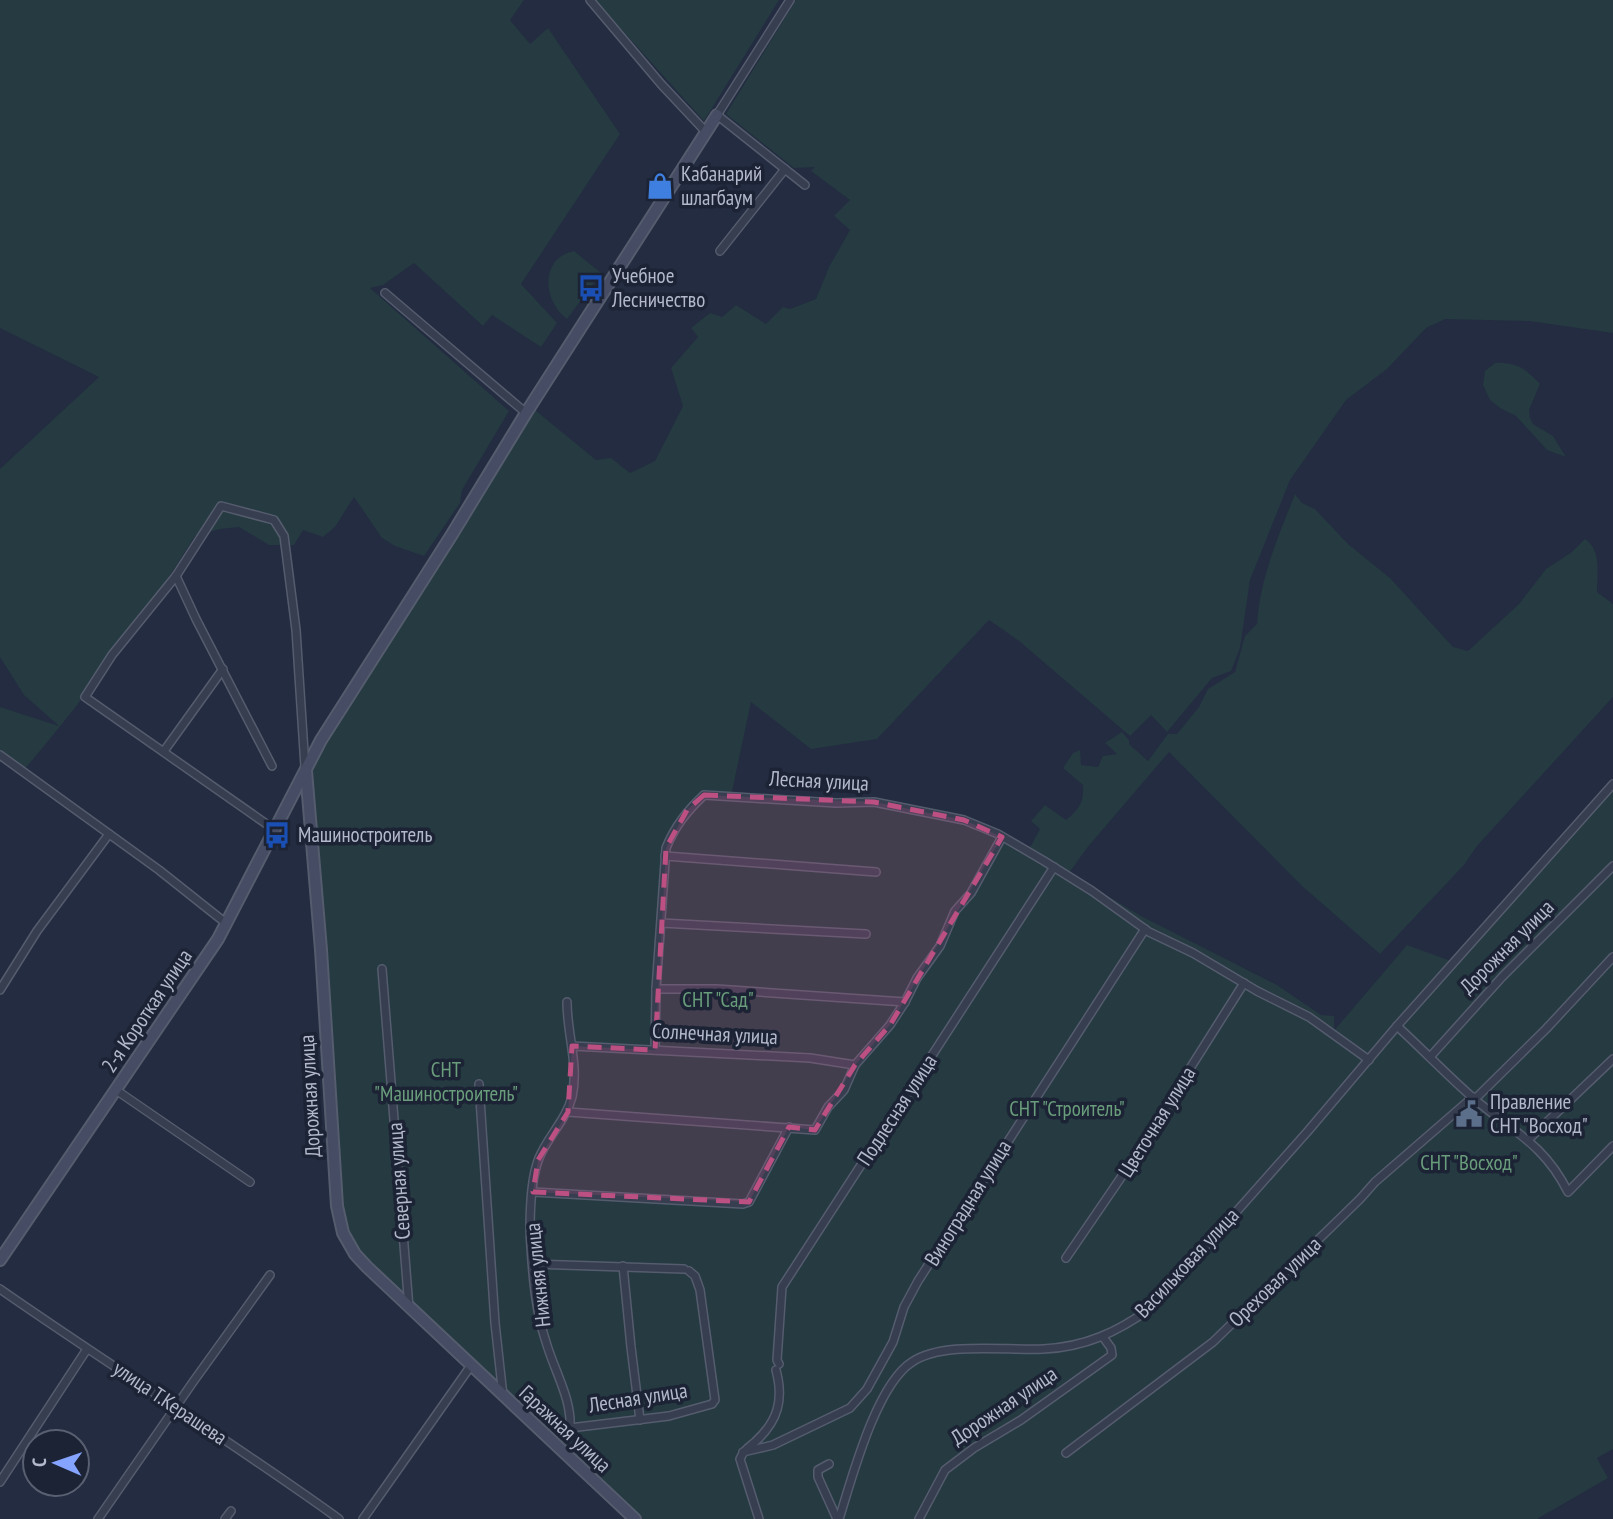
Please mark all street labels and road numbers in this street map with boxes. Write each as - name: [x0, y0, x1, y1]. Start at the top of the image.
- street label: Лесная улица: [768, 764, 869, 797]
- street label: Дорожная улица: [1454, 894, 1560, 1000]
- street label: 2-я Короткая улица: [95, 944, 198, 1078]
- street label: Солнечная улица: [651, 1017, 779, 1050]
- street label: Дорожная улица: [293, 1034, 326, 1158]
- street label: Подлесная улица: [851, 1049, 943, 1170]
- street label: Цветочная улица: [1112, 1061, 1201, 1182]
- street label: Северная улица: [381, 1122, 416, 1240]
- street label: Виноградная улица: [918, 1135, 1017, 1271]
- street label: Васильковая улица: [1129, 1202, 1245, 1323]
- street label: Нижняя улица: [519, 1222, 556, 1328]
- street label: Ореховая улица: [1223, 1231, 1327, 1333]
- street label: улица Т.Керашева: [108, 1355, 233, 1451]
- street label: Дорожная улица: [945, 1360, 1062, 1451]
- street label: Лесная улица: [586, 1376, 689, 1419]
- street label: Гаражная улица: [514, 1379, 617, 1478]

